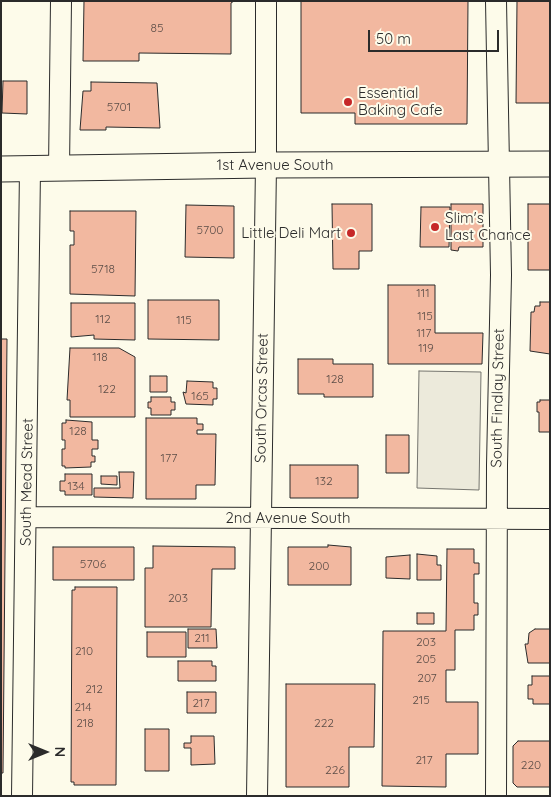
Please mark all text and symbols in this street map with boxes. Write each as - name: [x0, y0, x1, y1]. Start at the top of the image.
- scale bar: [371, 20, 502, 52]
- house number: 85: [150, 21, 164, 35]
- text: 50 m: [376, 29, 411, 48]
- place label: Essential Baking Cafe: [358, 84, 442, 119]
- marker: Essential Baking Cafe: [342, 96, 354, 108]
- house number: 5701: [107, 100, 131, 114]
- street label: 1st Avenue South: [217, 156, 333, 174]
- place label: Slim's Last Chance: [445, 209, 531, 244]
- marker: Slim's Last Chance: [429, 221, 441, 233]
- house number: 5700: [197, 223, 223, 237]
- place label: Little Deli Mart: [241, 224, 341, 242]
- marker: Little Deli Mart: [345, 227, 357, 239]
- house number: 5718: [91, 262, 115, 276]
- house number: 111: [416, 286, 430, 300]
- house number: 115: [417, 309, 433, 323]
- house number: 112: [95, 312, 111, 326]
- house number: 115: [176, 313, 192, 327]
- house number: 117: [416, 326, 432, 340]
- street label: South Findlay Street: [488, 328, 508, 468]
- street label: South Orcas Street: [252, 333, 272, 463]
- house number: 119: [418, 341, 434, 355]
- house number: 118: [92, 350, 108, 364]
- house number: 128: [326, 372, 344, 386]
- house number: 122: [98, 382, 116, 396]
- house number: 165: [191, 389, 209, 403]
- street label: South Mead Street: [17, 418, 37, 546]
- house number: 128: [69, 424, 87, 438]
- house number: 177: [161, 451, 177, 465]
- house number: 132: [315, 474, 333, 488]
- house number: 134: [67, 479, 85, 493]
- street label: 2nd Avenue South: [225, 509, 351, 527]
- house number: 5706: [80, 557, 106, 571]
- house number: 200: [309, 559, 329, 573]
- house number: 203: [168, 591, 188, 605]
- house number: 211: [194, 631, 210, 645]
- house number: 203: [416, 635, 436, 649]
- house number: 210: [75, 644, 93, 658]
- house number: 205: [416, 652, 436, 666]
- house number: 207: [417, 671, 437, 685]
- house number: 212: [85, 682, 103, 696]
- house number: 215: [412, 693, 430, 707]
- house number: 217: [192, 696, 210, 710]
- house number: 214: [74, 700, 92, 714]
- house number: 218: [76, 716, 94, 730]
- house number: 222: [314, 716, 334, 730]
- north arrow: [20, 727, 70, 777]
- text: N: [51, 747, 69, 757]
- house number: 217: [415, 753, 433, 767]
- house number: 220: [521, 758, 541, 772]
- house number: 226: [325, 763, 345, 777]

